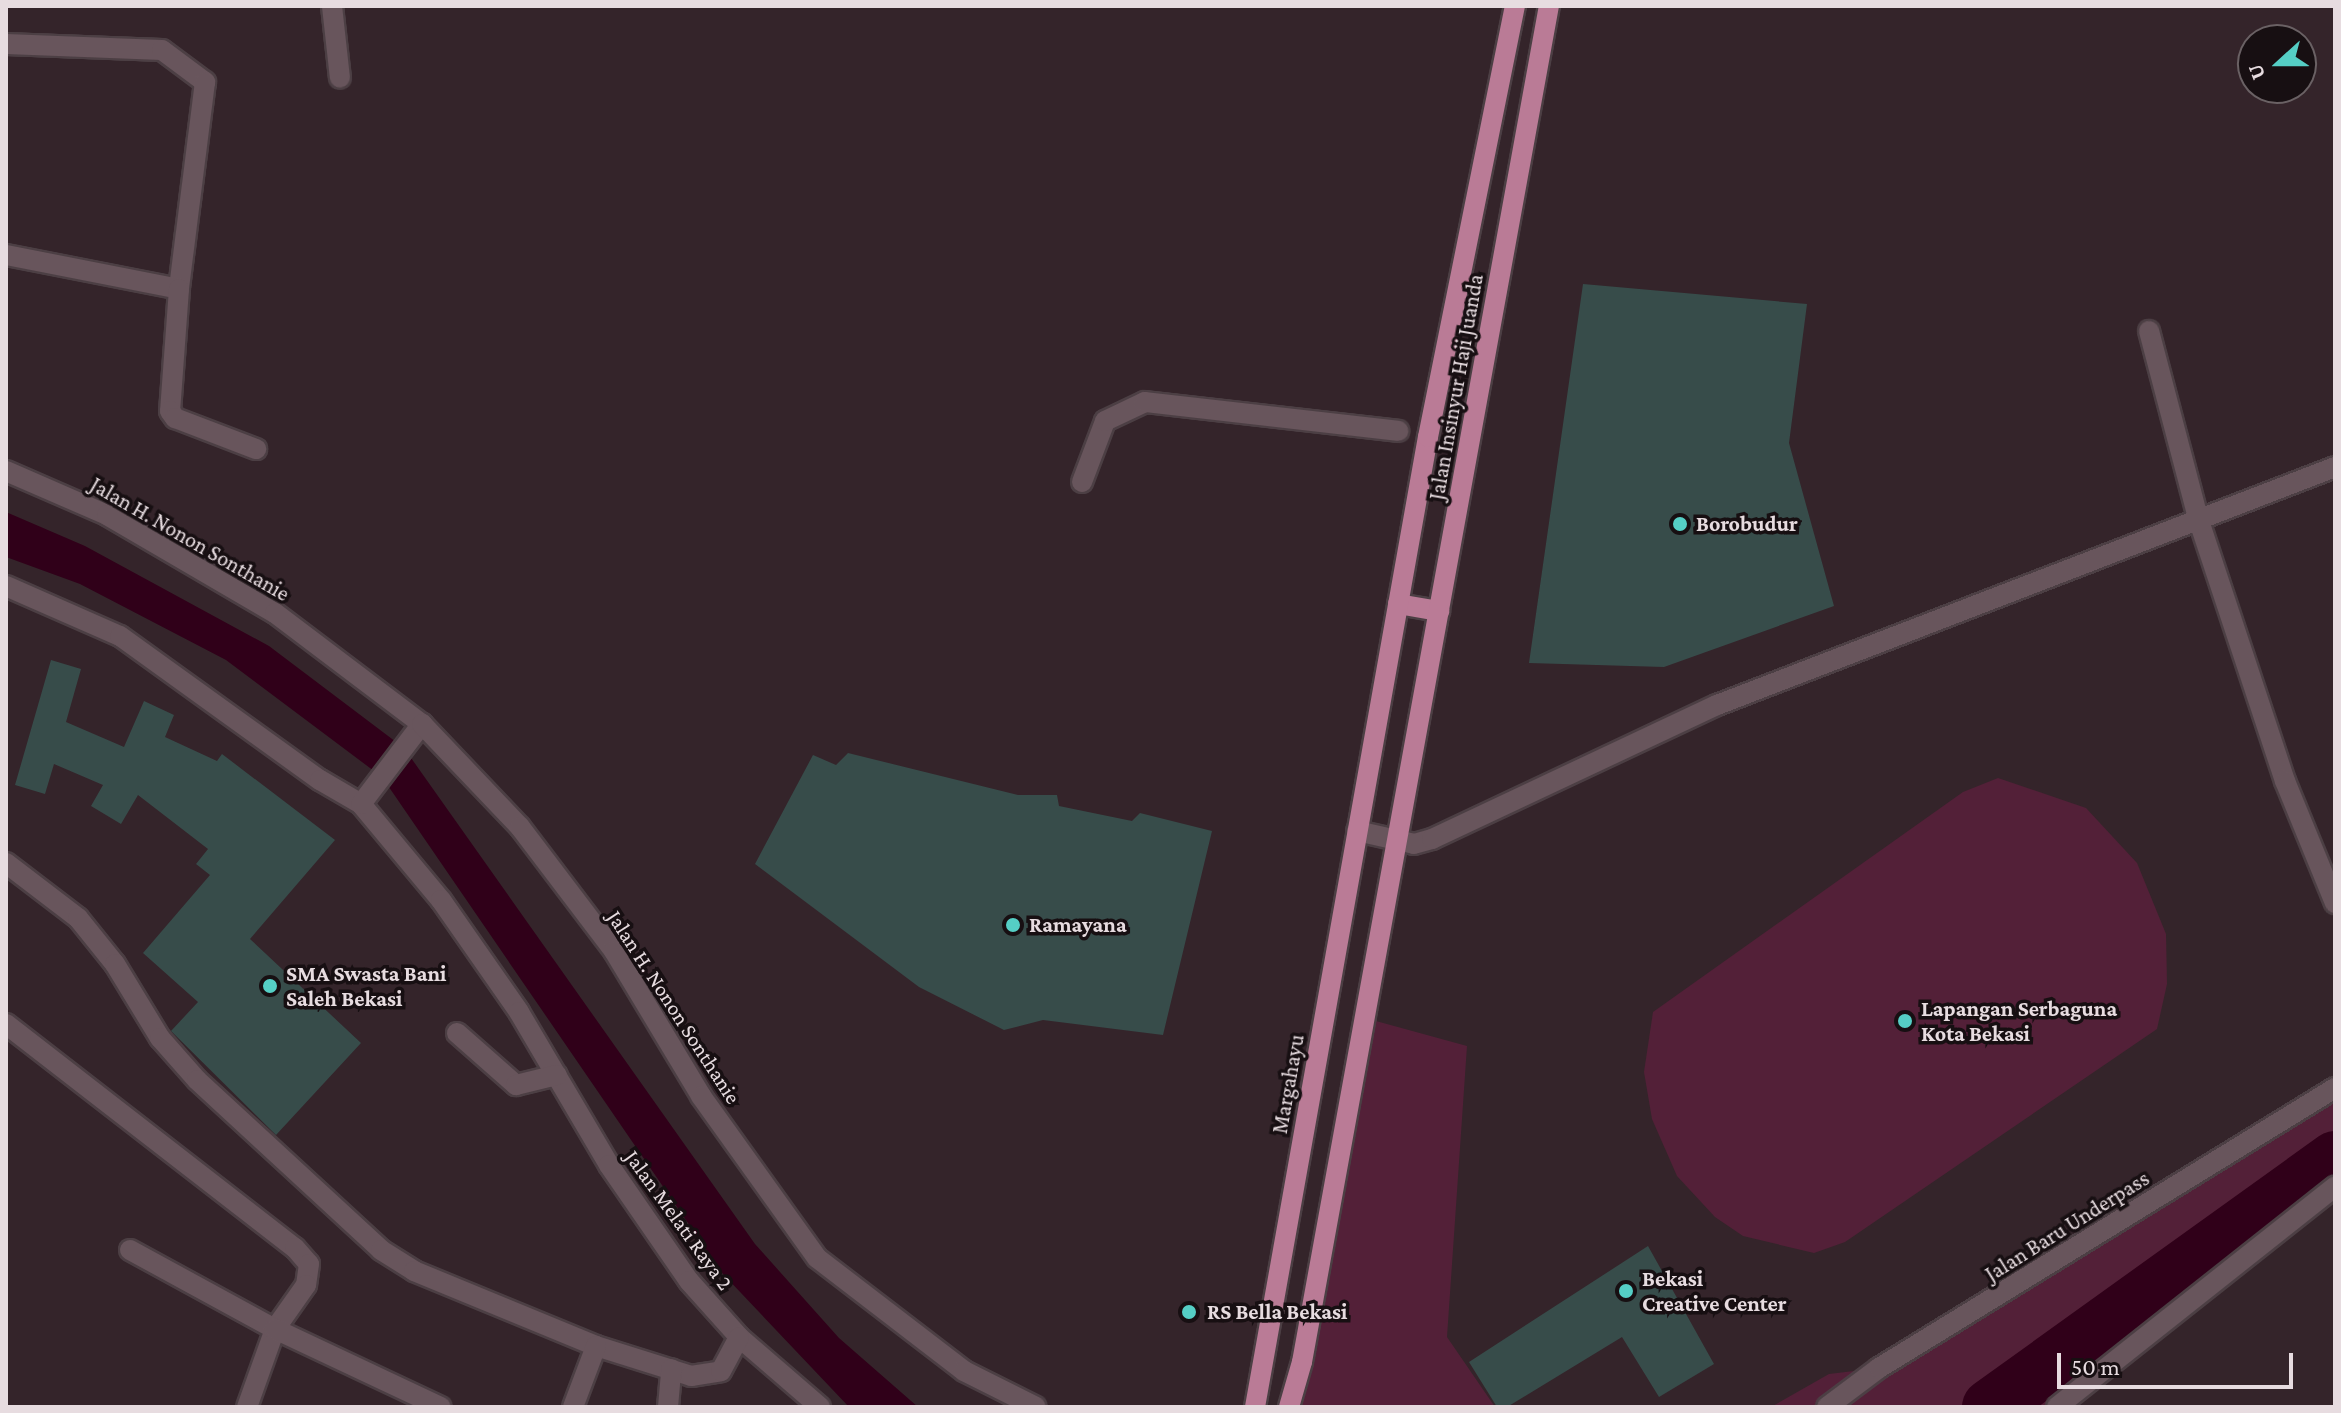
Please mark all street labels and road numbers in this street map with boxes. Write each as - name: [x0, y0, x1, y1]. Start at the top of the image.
- street label: Jalan Insinyur Haji Juanda: [1423, 272, 1489, 502]
- street label: Jalan H. Nonon Sonthanie: [86, 471, 294, 607]
- street label: Jalan H. Nonon Sonthanie: [601, 905, 747, 1109]
- street label: Margahayu: [1266, 1032, 1310, 1136]
- street label: Jalan Melati Raya 2: [619, 1145, 739, 1295]
- street label: Jalan Baru Underpass: [1980, 1165, 2154, 1287]

